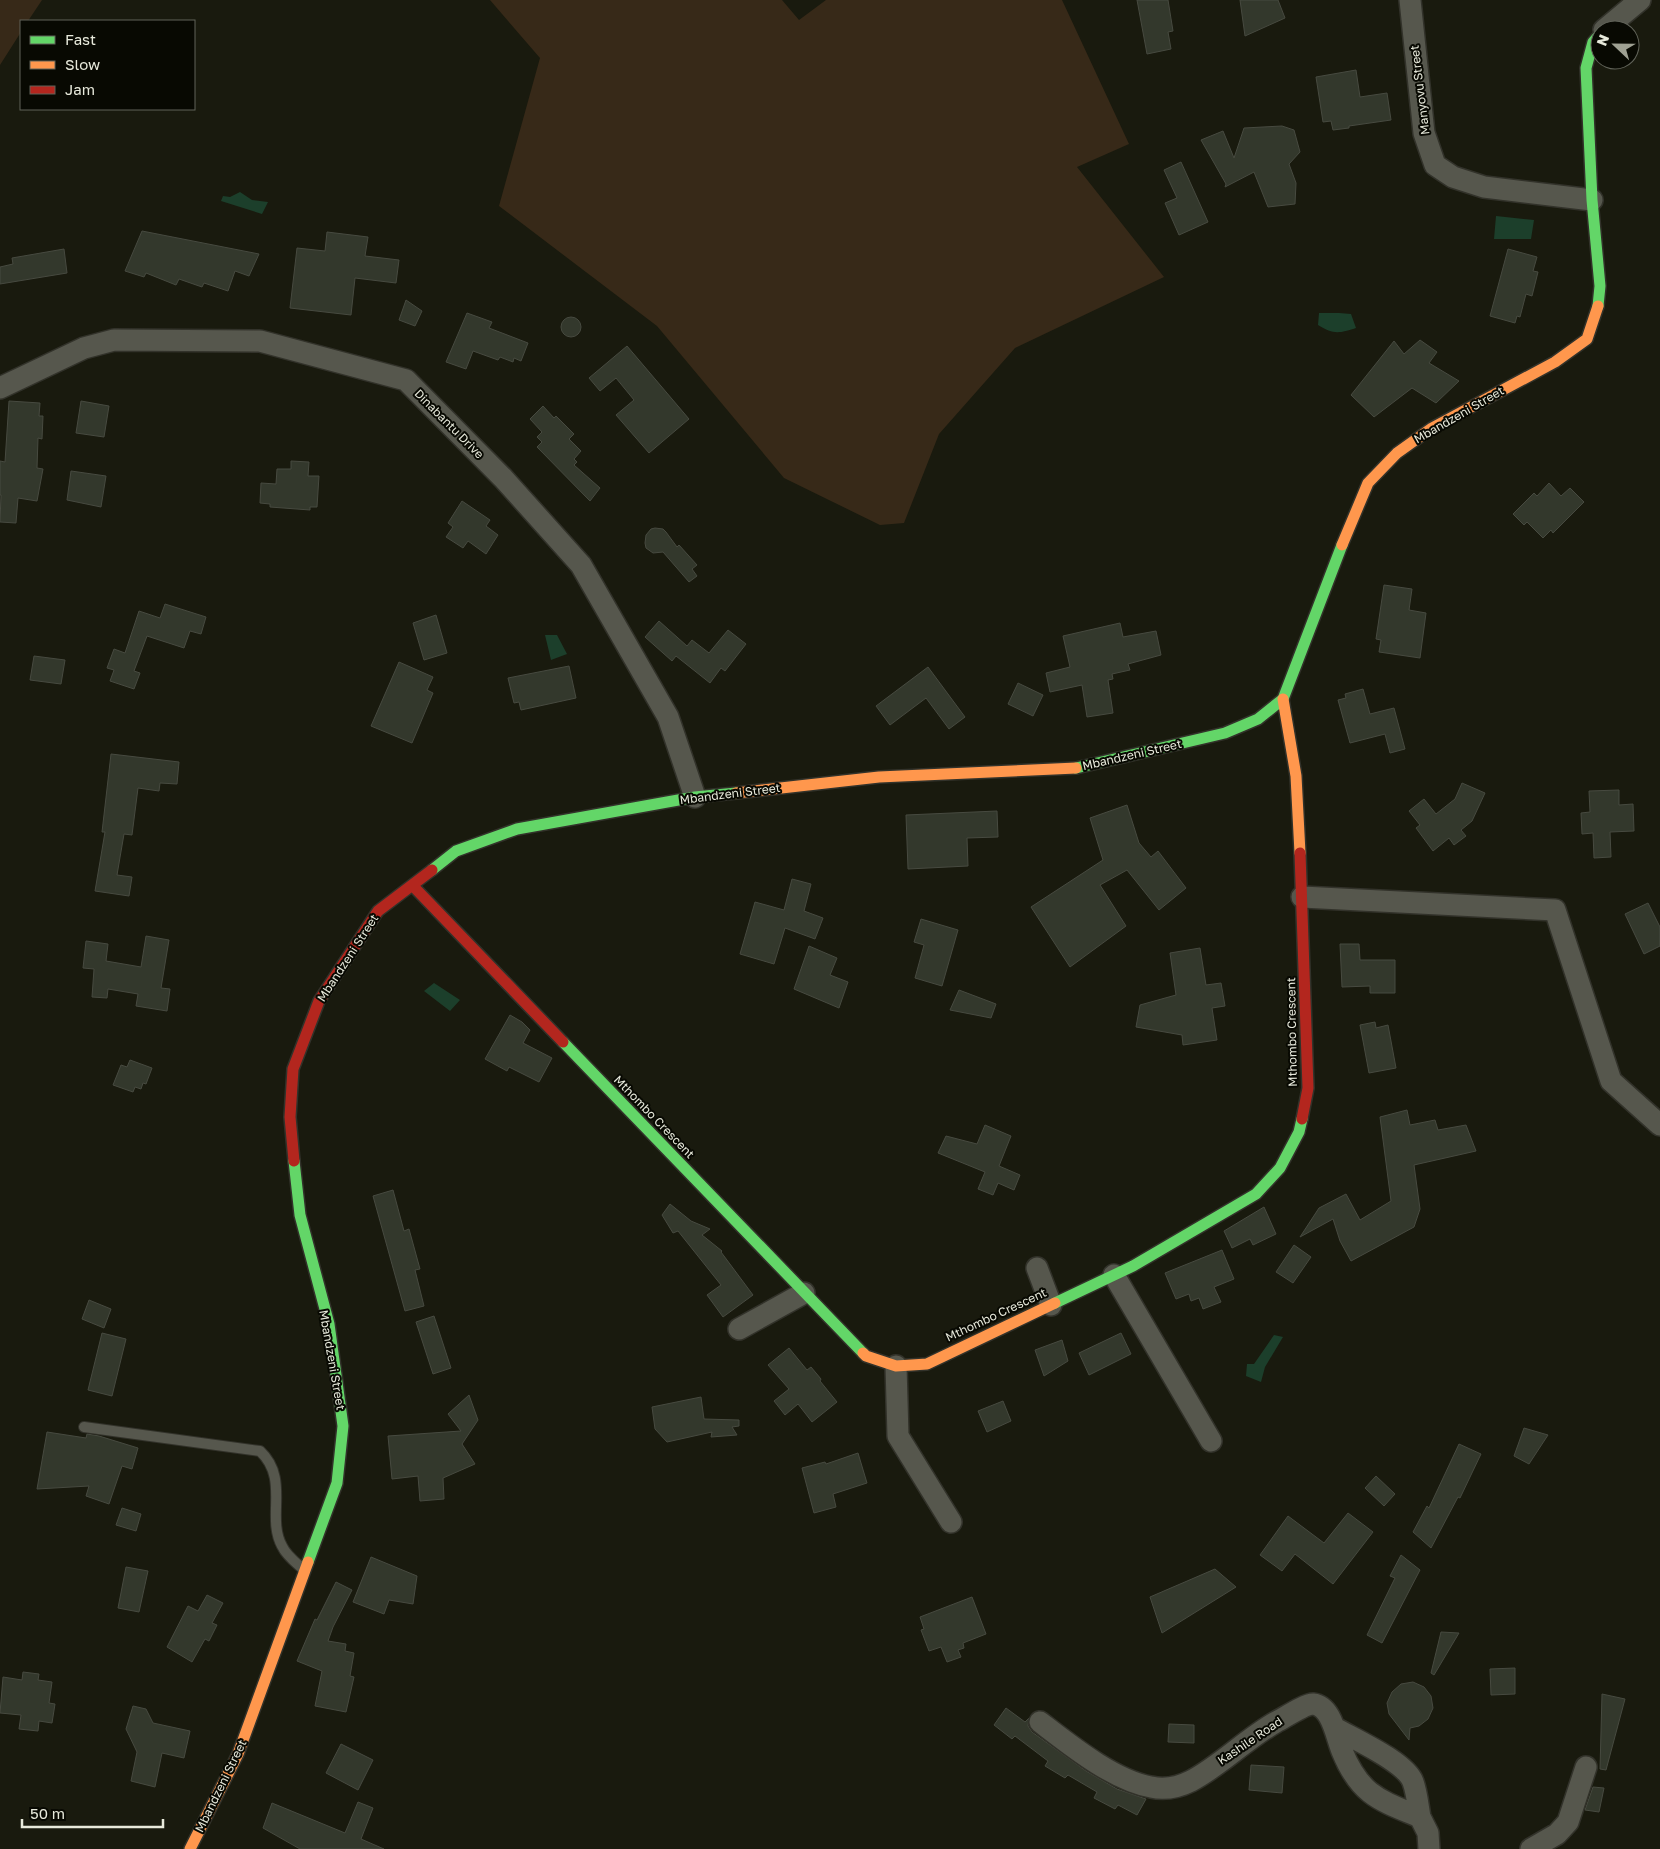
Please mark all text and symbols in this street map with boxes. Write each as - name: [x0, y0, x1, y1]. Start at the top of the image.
- legend: [20, 20, 195, 110]
- north arrow: [1590, 20, 1640, 70]
- text: Fast: [65, 30, 96, 48]
- text: N: [1593, 32, 1612, 48]
- street label: Manyovu Street: [1407, 44, 1432, 136]
- text: Slow: [65, 55, 100, 73]
- text: Jam: [65, 80, 95, 98]
- street label: Mbandzeni Street: [1411, 383, 1507, 446]
- street label: Dinabantu Drive: [412, 386, 487, 461]
- street label: Mbandzeni Street: [1081, 736, 1183, 773]
- street label: Mbandzeni Street: [679, 780, 781, 807]
- street label: Mbandzeni Street: [314, 911, 382, 1004]
- street label: Mthombo Crescent: [1283, 977, 1300, 1087]
- street label: Mthombo Crescent: [611, 1072, 698, 1161]
- street label: Mthombo Crescent: [943, 1285, 1049, 1344]
- street label: Mbandzeni Street: [316, 1309, 349, 1411]
- street label: Kashile Road: [1214, 1713, 1285, 1768]
- street label: Mbandzeni Street: [192, 1737, 250, 1835]
- scale bar: [22, 1796, 164, 1828]
- text: 50 m: [30, 1804, 65, 1822]

